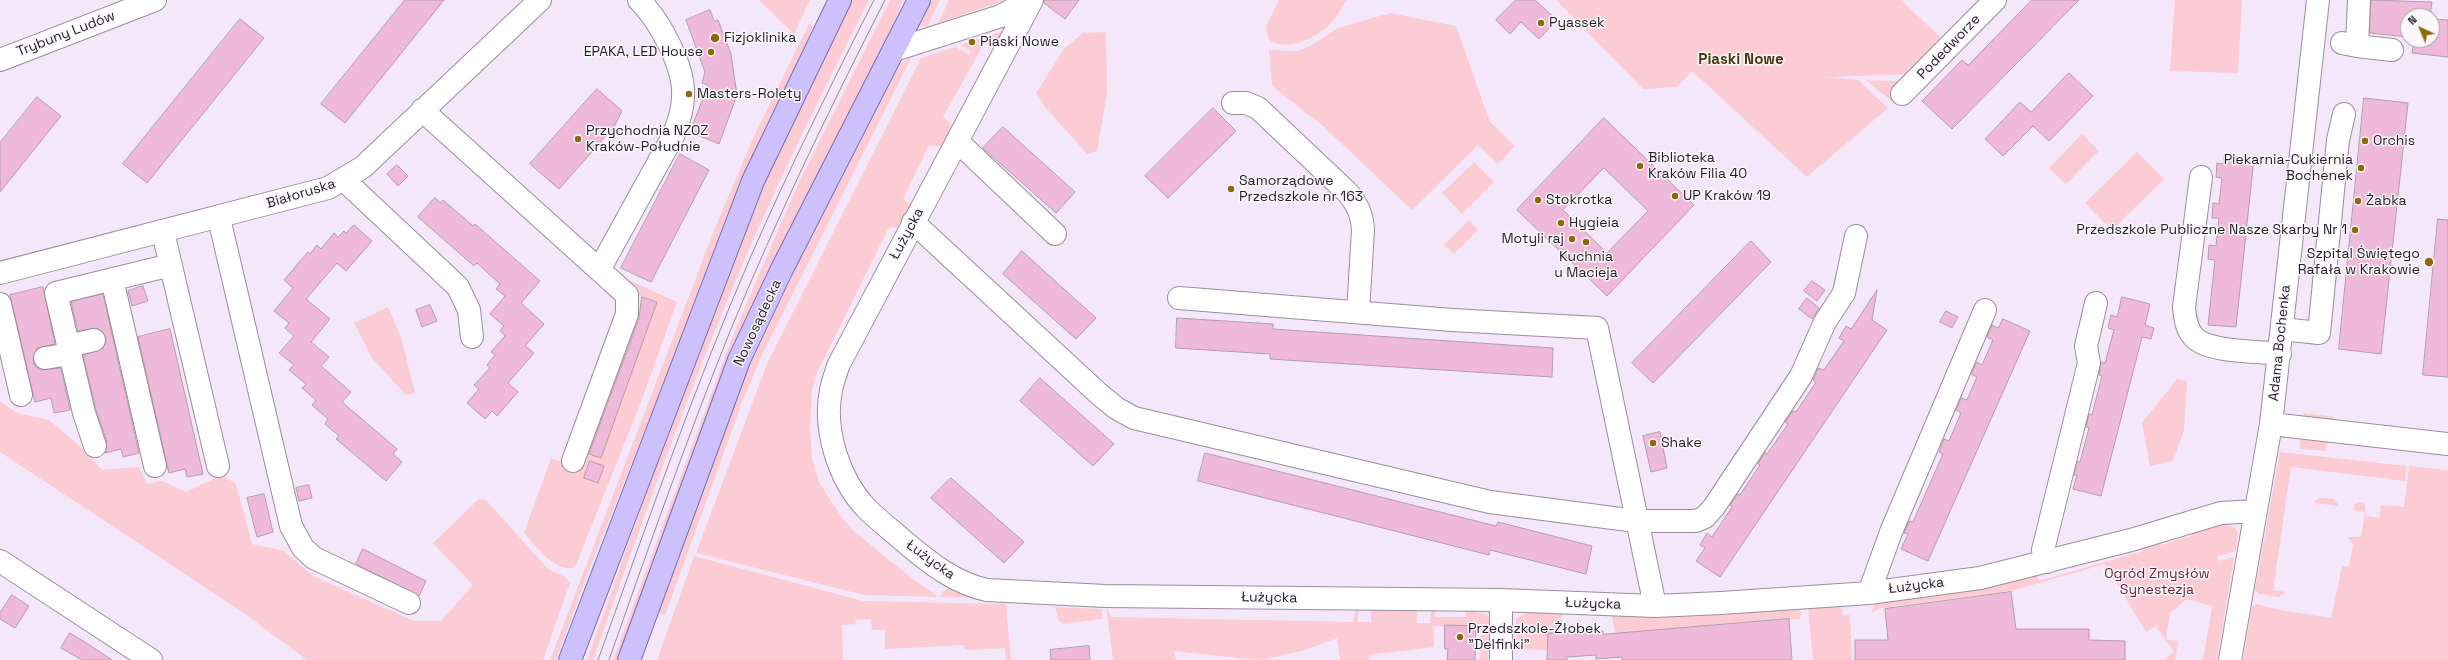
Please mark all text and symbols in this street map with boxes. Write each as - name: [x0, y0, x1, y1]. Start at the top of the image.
- street label: Trybuny Ludów: [14, 7, 118, 61]
- north arrow: [2400, 8, 2440, 48]
- street label: Podedworze: [1914, 11, 1984, 83]
- text: N: [2405, 12, 2420, 28]
- place label: Pyassek: [1549, 15, 1605, 31]
- marker: Pyassek: [1536, 18, 1546, 28]
- place label: Fizjoklinika: [724, 30, 796, 46]
- marker: Fizjoklinika: [709, 32, 721, 44]
- place label: Piaski Nowe: [980, 34, 1059, 50]
- marker: Piaski Nowe: [967, 37, 977, 47]
- place label: EPAKA, LED House: [584, 44, 703, 60]
- marker: EPAKA, LED House: [706, 47, 716, 57]
- district label: Piaski Nowe: [1698, 51, 1784, 69]
- place label: Masters-Rolety: [697, 86, 802, 102]
- marker: Masters-Rolety: [684, 89, 694, 99]
- place label: Przychodnia NZOZ Kraków-Południe: [586, 123, 708, 156]
- place label: Orchis: [2373, 133, 2415, 149]
- marker: Przychodnia NZOZ Kraków-Południe: [573, 134, 583, 144]
- marker: Orchis: [2360, 136, 2370, 146]
- place label: Biblioteka Kraków Filia 40: [1648, 150, 1747, 182]
- place label: Piekarnia-Cukiernia Bochenek: [2224, 152, 2353, 184]
- marker: Biblioteka Kraków Filia 40: [1635, 161, 1645, 171]
- marker: Piekarnia-Cukiernia Bochenek: [2356, 163, 2366, 173]
- place label: Samorządowe Przedszkole nr 163: [1239, 173, 1363, 206]
- street label: Białoruska: [265, 176, 337, 212]
- marker: Samorządowe Przedszkole nr 163: [1226, 184, 1236, 194]
- place label: UP Kraków 19: [1683, 188, 1771, 204]
- marker: UP Kraków 19: [1670, 191, 1680, 201]
- place label: Stokrotka: [1546, 192, 1612, 208]
- place label: Żabka: [2366, 193, 2407, 209]
- marker: Stokrotka: [1533, 195, 1543, 205]
- marker: Żabka: [2353, 196, 2363, 206]
- street label: Łużycka: [886, 205, 928, 263]
- place label: Hygieia: [1569, 215, 1619, 231]
- marker: Hygieia: [1556, 218, 1566, 228]
- place label: Przedszkole Publiczne Nasze Skarby Nr 1: [2076, 222, 2347, 238]
- marker: Przedszkole Publiczne Nasze Skarby Nr 1: [2350, 225, 2360, 235]
- place label: Motyli raj: [1501, 231, 1564, 247]
- marker: Motyli raj: [1567, 234, 1577, 244]
- marker: Kuchnia u Macieja: [1581, 237, 1591, 247]
- place label: Szpital Świętego Rafała w Krakowie: [2298, 246, 2420, 278]
- place label: Kuchnia u Macieja: [1554, 249, 1618, 282]
- marker: Szpital Świętego Rafała w Krakowie: [2423, 256, 2435, 268]
- street label: Nowosądecka: [731, 277, 785, 369]
- street label: Adama Bochenka: [2266, 284, 2294, 402]
- place label: Shake: [1661, 435, 1702, 451]
- marker: Shake: [1648, 438, 1658, 448]
- street label: Łużycka: [902, 537, 958, 583]
- park label: Ogród Zmysłów Synestezja: [2104, 566, 2210, 598]
- street label: Łużycka: [1887, 574, 1945, 598]
- street label: Łużycka: [1241, 589, 1297, 607]
- street label: Łużycka: [1564, 595, 1622, 613]
- place label: Przedszkole-Żłobek "Delfinki": [1468, 621, 1601, 654]
- marker: Przedszkole-Żłobek "Delfinki": [1455, 632, 1465, 642]

